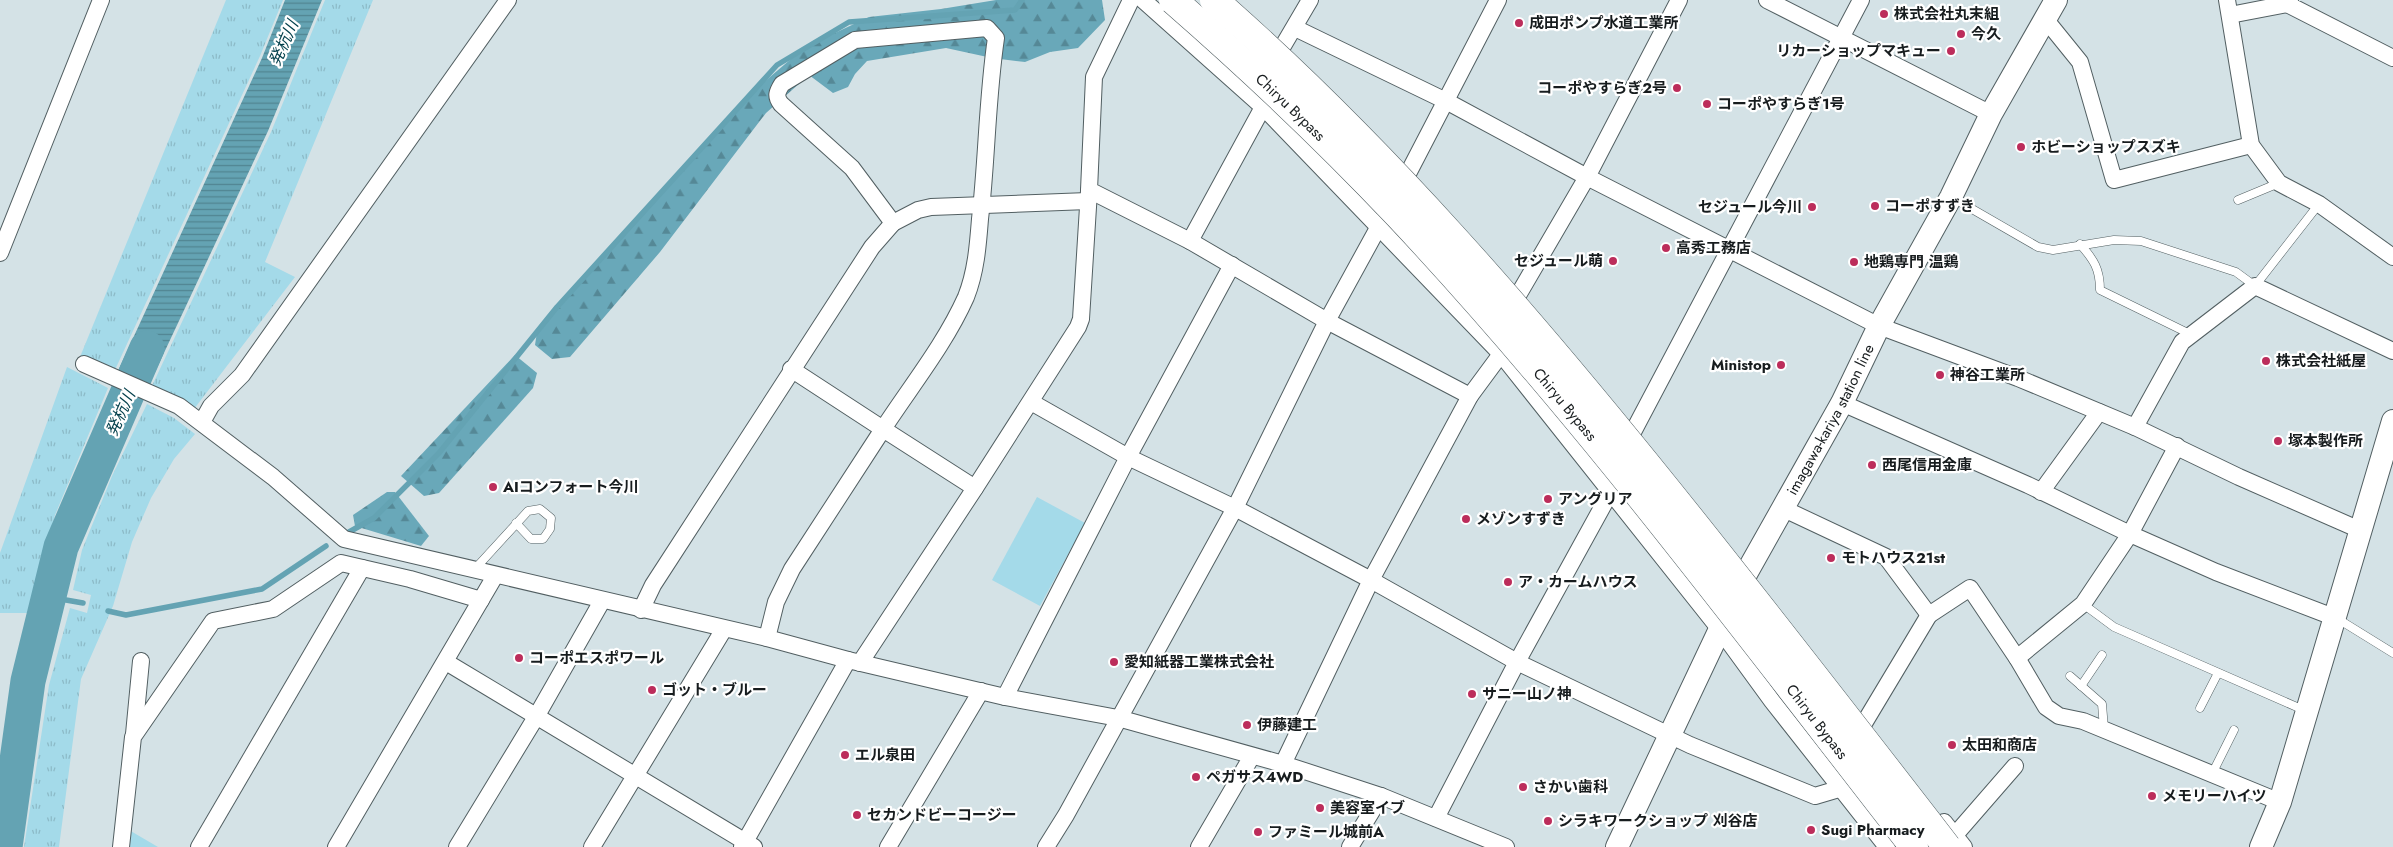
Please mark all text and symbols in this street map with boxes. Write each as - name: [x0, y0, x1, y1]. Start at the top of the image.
- place label: 株式会社丸末組: [1894, 3, 1999, 25]
- marker: 株式会社丸末組: [1878, 8, 1890, 20]
- place label: 成田ポンプ水道工業所: [1529, 12, 1679, 34]
- water label: 発杭川: [263, 15, 305, 70]
- marker: 成田ポンプ水道工業所: [1513, 17, 1525, 29]
- place label: 今久: [1971, 23, 2001, 45]
- marker: 今久: [1955, 28, 1967, 40]
- place label: リカーショップマキュー: [1776, 40, 1941, 62]
- marker: リカーショップマキュー: [1945, 45, 1957, 57]
- street label: Chiryu Bypass: [1250, 68, 1330, 146]
- place label: コーポやすらぎ2号: [1537, 77, 1667, 99]
- marker: コーポやすらぎ2号: [1671, 82, 1683, 94]
- place label: コーポやすらぎ1号: [1717, 93, 1845, 115]
- marker: コーポやすらぎ1号: [1701, 98, 1713, 110]
- place label: ホビーショップスズキ: [2031, 136, 2181, 158]
- marker: ホビーショップスズキ: [2015, 141, 2027, 153]
- place label: コーポすずき: [1885, 195, 1975, 217]
- place label: セジュール今川: [1698, 196, 1802, 218]
- marker: コーポすずき: [1869, 200, 1881, 212]
- marker: セジュール今川: [1806, 201, 1818, 213]
- place label: 高秀工務店: [1676, 237, 1751, 259]
- marker: 高秀工務店: [1660, 242, 1672, 254]
- place label: セジュール萌: [1514, 250, 1603, 272]
- place label: 地鶏専門 温鶏: [1864, 251, 1959, 273]
- marker: セジュール萌: [1607, 255, 1619, 267]
- marker: 地鶏専門 温鶏: [1848, 256, 1860, 268]
- street label: imagawa-kariya station line: [1781, 340, 1880, 499]
- place label: 株式会社紙屋: [2276, 350, 2366, 372]
- place label: Ministop: [1711, 354, 1771, 376]
- marker: 株式会社紙屋: [2260, 355, 2272, 367]
- marker: Ministop: [1775, 359, 1787, 371]
- street label: Chiryu Bypass: [1528, 363, 1602, 446]
- place label: 神谷工業所: [1949, 364, 2025, 386]
- marker: 神谷工業所: [1934, 369, 1946, 381]
- water label: 発杭川: [100, 385, 142, 440]
- place label: 塚本製作所: [2288, 430, 2363, 452]
- marker: 塚本製作所: [2272, 435, 2284, 447]
- place label: 西尾信用金庫: [1882, 454, 1972, 476]
- marker: 西尾信用金庫: [1866, 459, 1878, 471]
- place label: AIコンフォート今川: [502, 476, 638, 498]
- marker: AIコンフォート今川: [487, 481, 499, 493]
- place label: アングリア: [1558, 488, 1632, 510]
- marker: アングリア: [1542, 493, 1554, 505]
- place label: メゾンすずき: [1476, 508, 1566, 530]
- marker: メゾンすずき: [1460, 513, 1472, 525]
- place label: モトハウス21st: [1841, 547, 1945, 569]
- marker: モトハウス21st: [1825, 552, 1837, 564]
- place label: ア・カームハウス: [1518, 571, 1638, 593]
- marker: ア・カームハウス: [1502, 576, 1514, 588]
- place label: コーポエスポワール: [529, 647, 664, 669]
- place label: 愛知紙器工業株式会社: [1124, 651, 1274, 673]
- marker: コーポエスポワール: [513, 652, 525, 664]
- marker: 愛知紙器工業株式会社: [1108, 656, 1120, 668]
- place label: ゴット・ブルー: [662, 679, 767, 701]
- street label: Chiryu Bypass: [1781, 680, 1853, 764]
- place label: サニー山ノ神: [1482, 683, 1572, 705]
- marker: ゴット・ブルー: [646, 684, 658, 696]
- marker: サニー山ノ神: [1466, 688, 1478, 700]
- place label: 伊藤建工: [1257, 714, 1317, 736]
- marker: 伊藤建工: [1241, 719, 1253, 731]
- place label: 太田和商店: [1962, 734, 2037, 756]
- marker: 太田和商店: [1946, 739, 1958, 751]
- place label: エル泉田: [855, 744, 915, 766]
- marker: エル泉田: [839, 749, 851, 761]
- place label: ペガサス4WD: [1206, 766, 1303, 788]
- marker: ペガサス4WD: [1190, 771, 1202, 783]
- place label: さかい歯科: [1533, 776, 1608, 798]
- marker: さかい歯科: [1517, 781, 1529, 793]
- place label: メモリーハイツ: [2162, 785, 2266, 807]
- marker: メモリーハイツ: [2146, 790, 2158, 802]
- place label: 美容室イブ: [1330, 797, 1405, 819]
- marker: 美容室イブ: [1314, 802, 1326, 814]
- place label: セカンドビーコージー: [867, 804, 1017, 826]
- marker: セカンドビーコージー: [851, 809, 863, 821]
- place label: シラキワークショップ 刈谷店: [1558, 810, 1758, 832]
- marker: シラキワークショップ 刈谷店: [1542, 815, 1554, 827]
- place label: Sugi Pharmacy: [1821, 819, 1925, 841]
- place label: ファミール城前A: [1268, 821, 1385, 843]
- marker: Sugi Pharmacy: [1805, 824, 1817, 836]
- marker: ファミール城前A: [1252, 826, 1264, 838]

